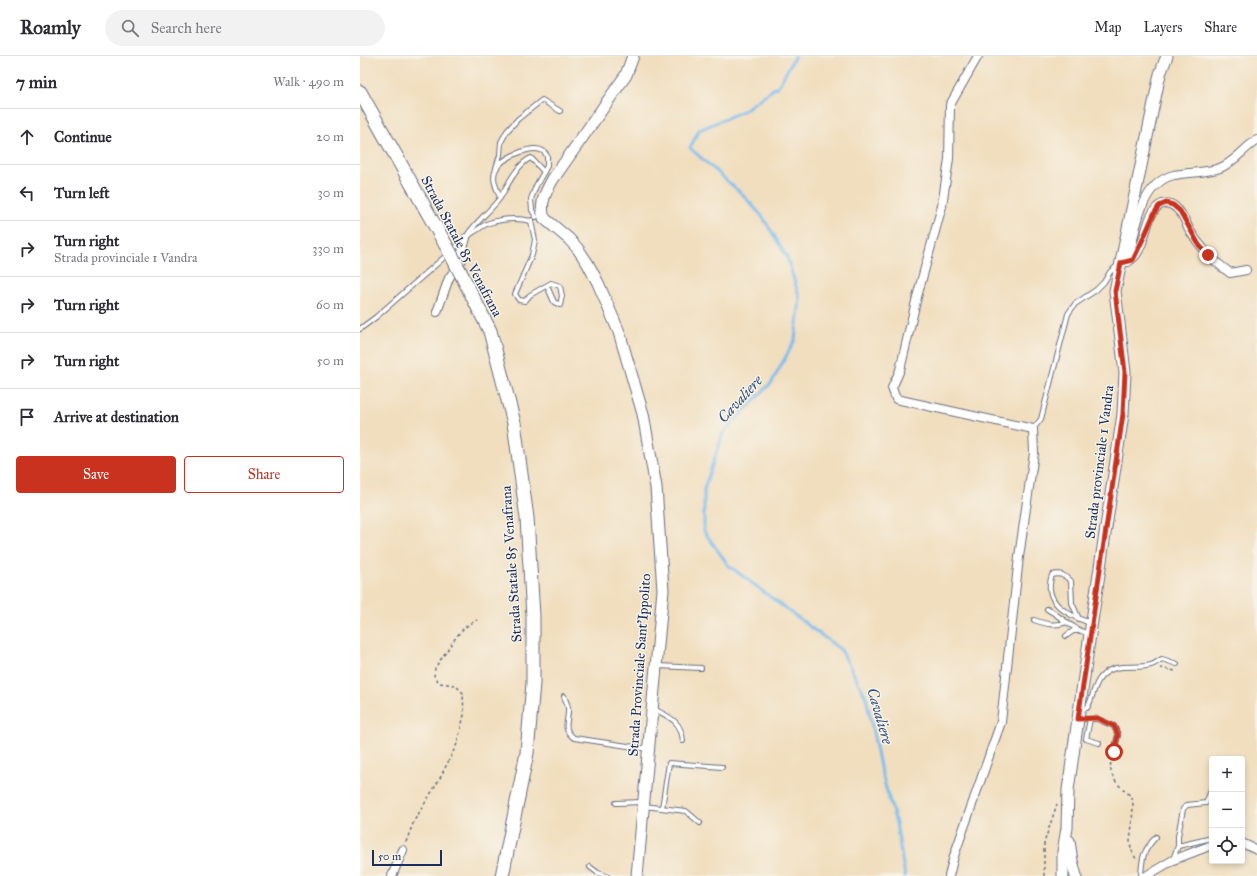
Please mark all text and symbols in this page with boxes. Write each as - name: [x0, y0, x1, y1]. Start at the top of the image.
- search box: [105, 10, 385, 46]
- text: Roamly: [20, 16, 81, 39]
- icon: search: [119, 17, 141, 39]
- text: Search here: [151, 19, 222, 37]
- text: Map: [1094, 19, 1122, 36]
- text: Layers: [1144, 19, 1182, 36]
- text: Share: [1204, 19, 1237, 36]
- text: 7 min: [16, 72, 57, 93]
- text: Walk · 490 m: [273, 74, 344, 90]
- icon: ahead: [16, 126, 38, 148]
- text: Continue: [54, 128, 112, 146]
- text: 20 m: [316, 129, 344, 145]
- street label: Strada Statale 85 Venafrana: [417, 173, 506, 320]
- icon: left: [16, 182, 38, 204]
- text: Turn left: [54, 184, 110, 202]
- text: 30 m: [318, 185, 344, 201]
- text: Turn right: [54, 232, 119, 250]
- icon: right: [16, 238, 38, 260]
- text: 330 m: [312, 241, 344, 257]
- route end: [1199, 246, 1217, 264]
- text: Strada provinciale 1 Vandra: [54, 250, 198, 266]
- icon: right: [16, 294, 38, 316]
- text: Turn right: [54, 296, 119, 314]
- text: 60 m: [316, 297, 344, 313]
- icon: right: [16, 350, 38, 372]
- text: Turn right: [54, 352, 119, 370]
- text: 50 m: [317, 353, 344, 369]
- water label: Cavaliere: [714, 371, 767, 426]
- street label: Strada provinciale 1 Vandra: [1082, 384, 1117, 540]
- icon: arrive: [16, 406, 38, 428]
- text: Arrive at destination: [54, 408, 179, 426]
- button: Save: [16, 456, 176, 493]
- button: Share: [184, 456, 344, 493]
- street label: Strada Statale 85 Venafrana: [498, 485, 525, 643]
- street label: Strada Provinciale Sant'Ippolito: [625, 573, 654, 757]
- water label: Cavaliere: [863, 686, 897, 747]
- route start: [1105, 743, 1123, 761]
- map controls: [1209, 756, 1245, 864]
- button: +: [1209, 756, 1245, 792]
- button: −: [1209, 792, 1245, 828]
- button: locate: [1209, 828, 1245, 864]
- scale bar: [372, 848, 442, 867]
- text: 50 m: [378, 850, 401, 863]

